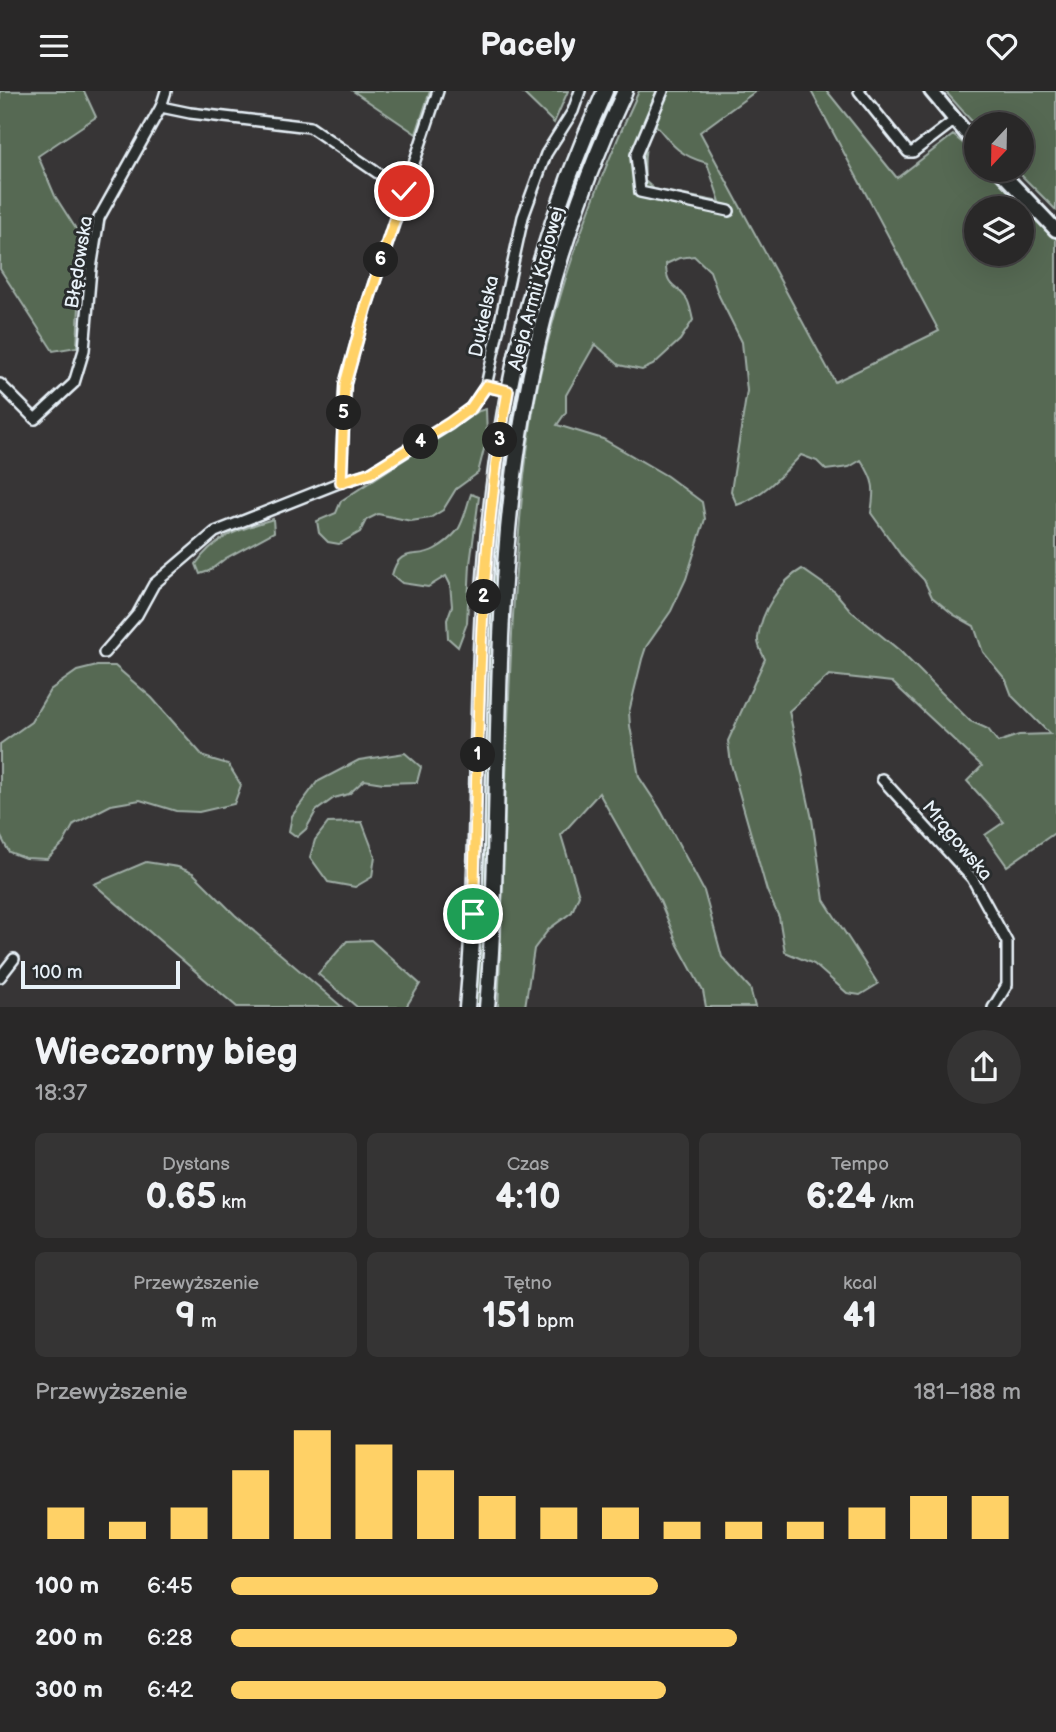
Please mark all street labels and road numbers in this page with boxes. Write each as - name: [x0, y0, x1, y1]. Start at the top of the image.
- street label: Aleja Armii Krajowej: [504, 204, 569, 373]
- street label: Błędowska: [61, 214, 98, 310]
- street label: Dukielska: [465, 273, 504, 359]
- street label: Mrągowska: [917, 796, 997, 886]

